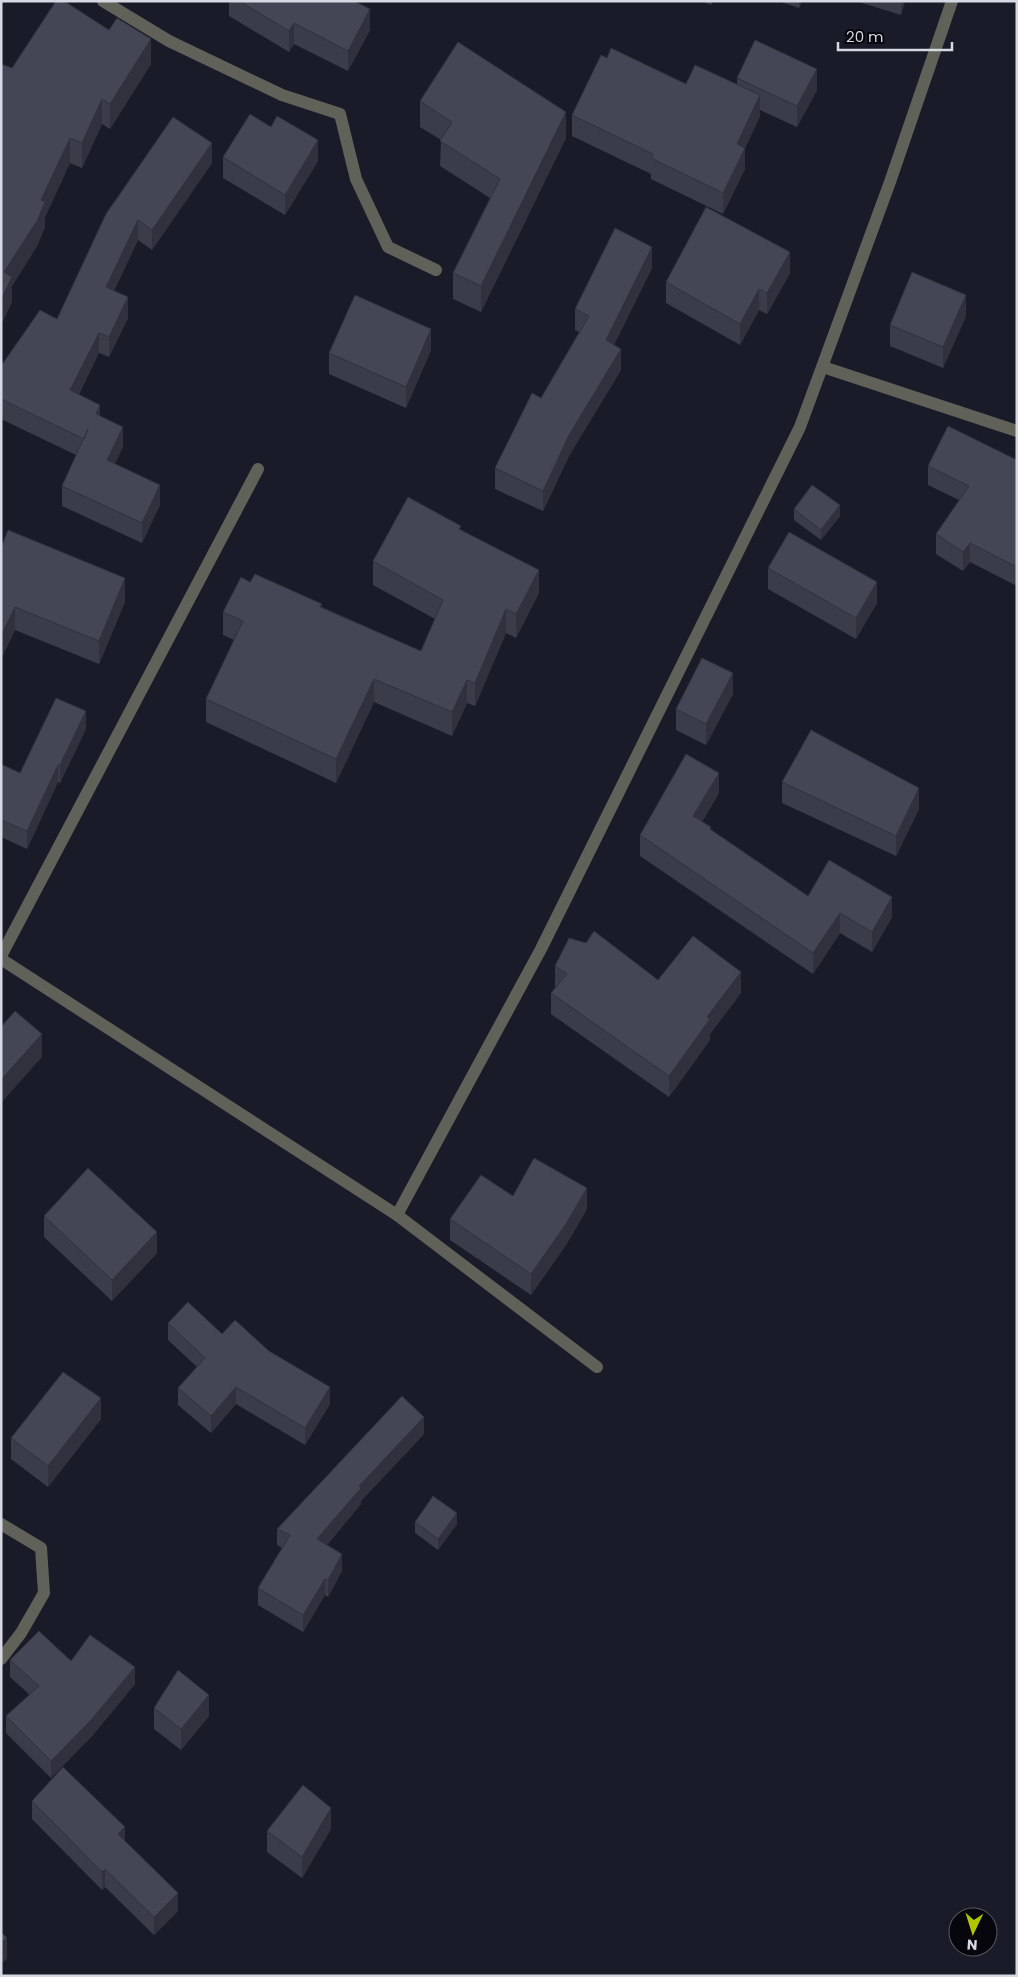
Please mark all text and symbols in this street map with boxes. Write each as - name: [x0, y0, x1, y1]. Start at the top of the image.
- scale bar: [838, 20, 952, 52]
- text: 20 m: [846, 26, 884, 47]
- north arrow: [948, 1907, 998, 1957]
- text: N: [966, 1935, 978, 1955]

